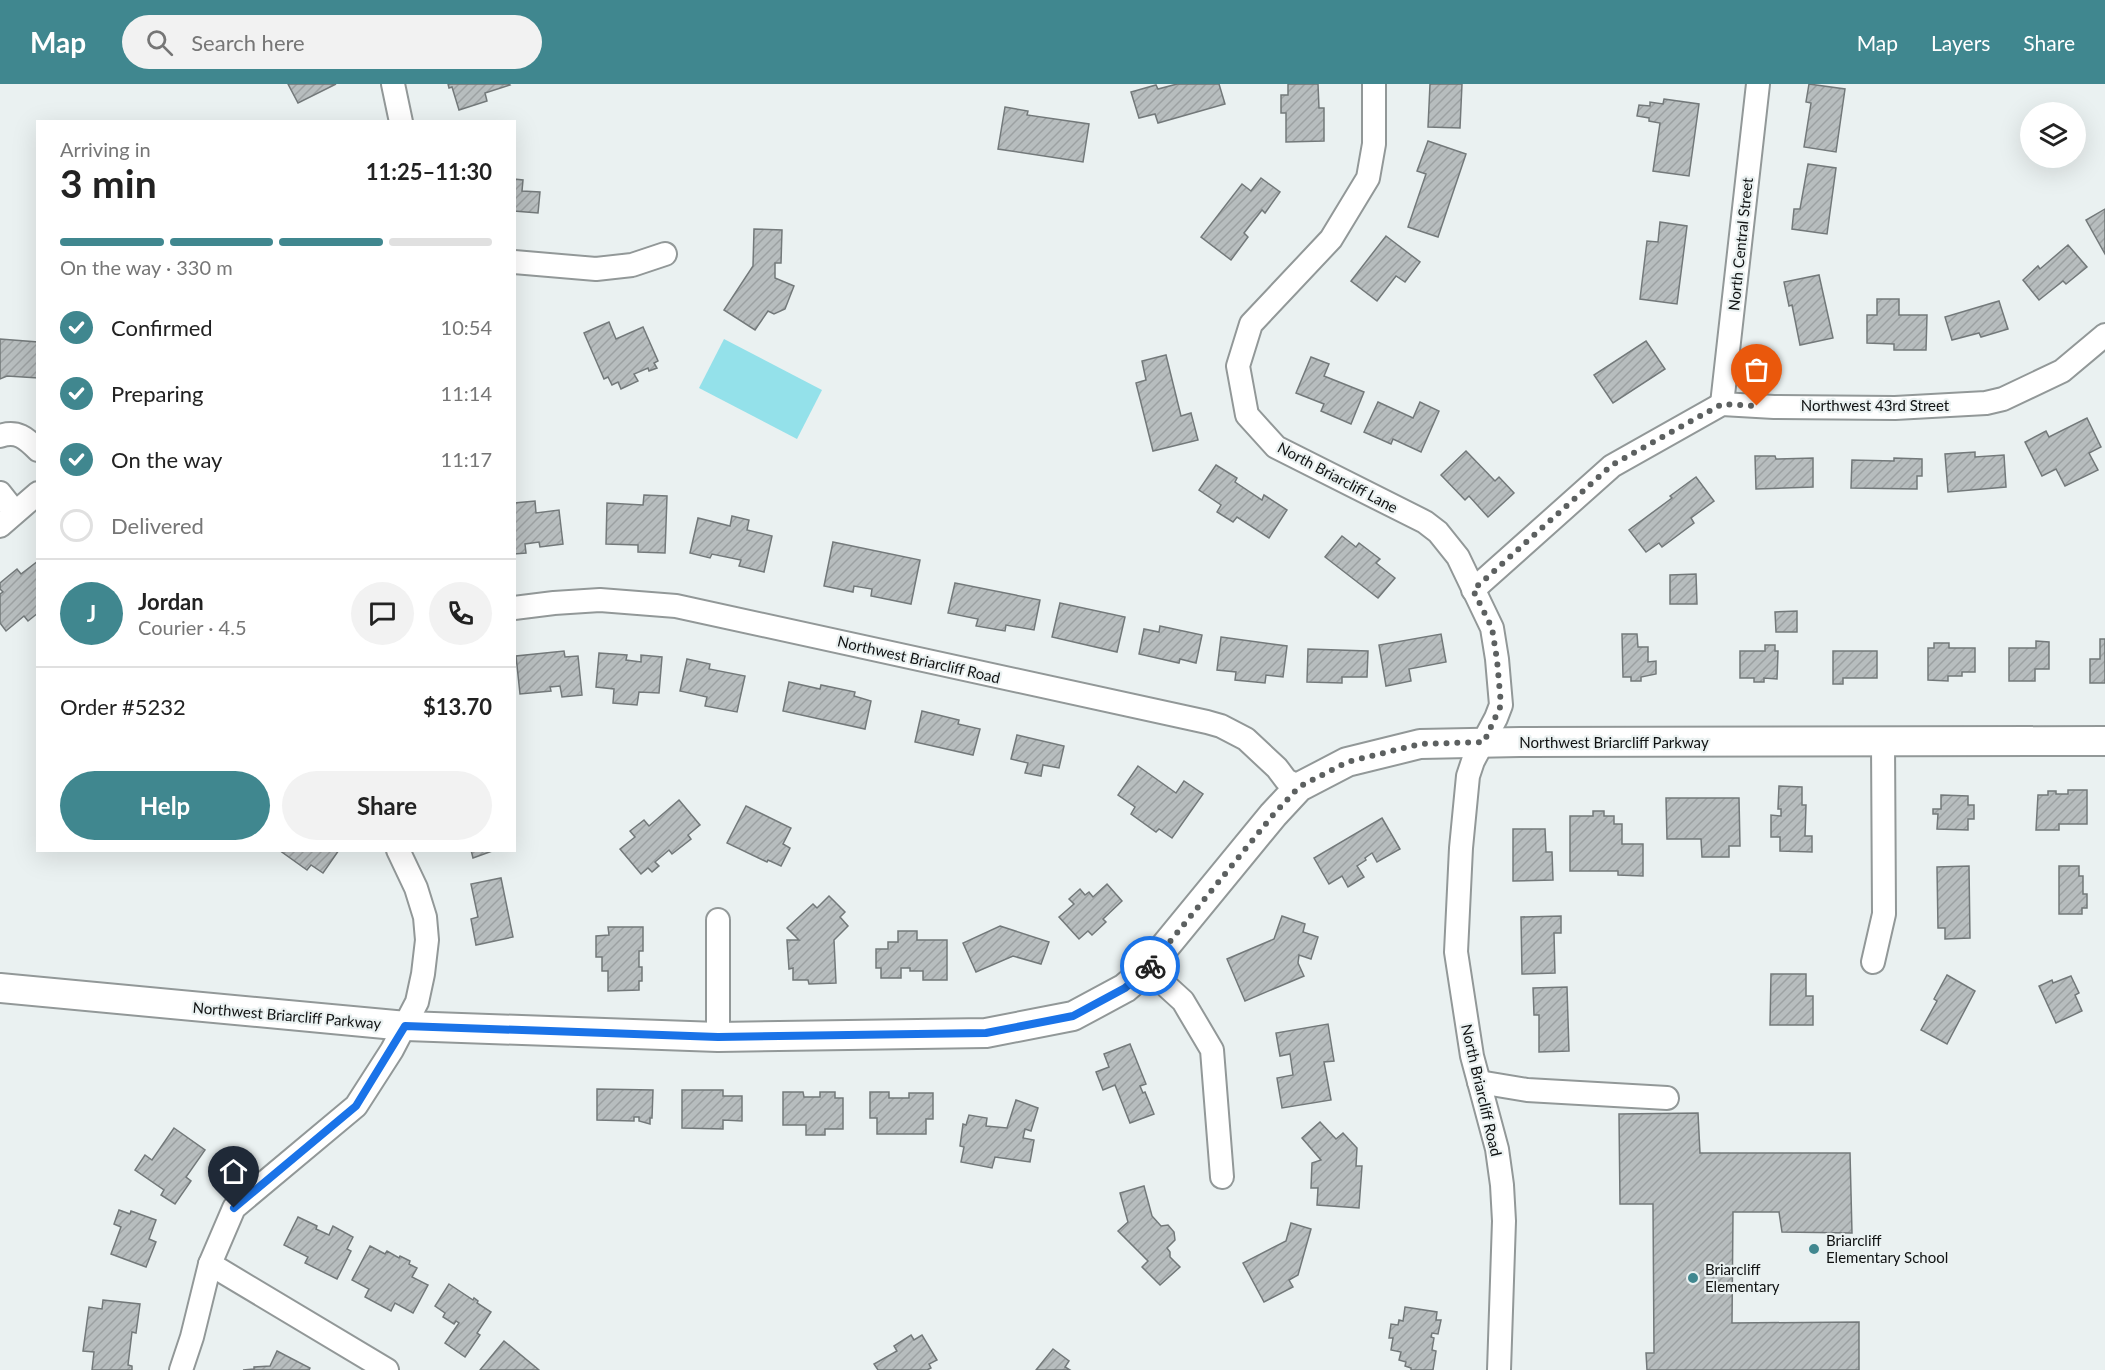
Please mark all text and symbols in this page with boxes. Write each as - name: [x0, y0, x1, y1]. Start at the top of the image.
- search box: [122, 15, 542, 69]
- text: Map: [30, 25, 86, 59]
- icon: search: [143, 26, 176, 59]
- text: Search here: [191, 29, 305, 56]
- text: Map: [1857, 30, 1898, 55]
- text: Layers: [1931, 30, 1990, 55]
- text: Share: [2023, 30, 2075, 55]
- map controls: [2020, 102, 2086, 168]
- button: layers: [2020, 102, 2086, 168]
- text: Arriving in: [60, 137, 151, 161]
- text: 11:25–11:30: [366, 158, 492, 185]
- text: 3 min: [60, 160, 157, 206]
- street label: North Central Street: [1724, 176, 1756, 312]
- text: On the way · 330 m: [60, 255, 233, 279]
- icon: check: [60, 311, 93, 344]
- text: Confirmed: [111, 314, 213, 341]
- text: 10:54: [441, 315, 492, 339]
- pin: [1731, 344, 1782, 406]
- icon: bag: [1740, 353, 1773, 386]
- icon: check: [60, 377, 93, 410]
- text: Preparing: [111, 380, 203, 407]
- text: 11:14: [441, 381, 492, 405]
- street label: Northwest 43rd Street: [1801, 396, 1950, 414]
- street label: North Briarcliff Lane: [1275, 438, 1401, 516]
- icon: check: [60, 443, 93, 476]
- text: On the way: [111, 446, 222, 473]
- text: 11:17: [441, 447, 492, 471]
- text: Delivered: [111, 512, 204, 539]
- button: chat: [351, 582, 414, 645]
- button: phone: [429, 582, 492, 645]
- text: Jordan: [138, 588, 204, 615]
- text: J: [87, 600, 96, 627]
- text: Courier · 4.5: [138, 615, 247, 639]
- street label: Northwest Briarcliff Road: [836, 631, 1002, 687]
- text: Order #5232: [60, 693, 186, 720]
- text: $13.70: [423, 693, 492, 720]
- street label: Northwest Briarcliff Parkway: [1519, 733, 1709, 751]
- button: Help: [60, 771, 270, 840]
- button: Share: [282, 771, 492, 840]
- courier: [1120, 936, 1180, 996]
- icon: bike: [1134, 950, 1167, 983]
- street label: Northwest Briarcliff Parkway: [192, 998, 382, 1032]
- street label: North Briarcliff Road: [1458, 1022, 1506, 1158]
- pin: [208, 1146, 259, 1208]
- icon: home: [217, 1155, 250, 1188]
- place label: Briarcliff Elementary School: [1826, 1231, 1948, 1266]
- marker: Briarcliff Elementary School: [1807, 1242, 1821, 1256]
- place label: Briarcliff Elementary: [1705, 1260, 1780, 1295]
- marker: Briarcliff Elementary: [1686, 1271, 1700, 1285]

